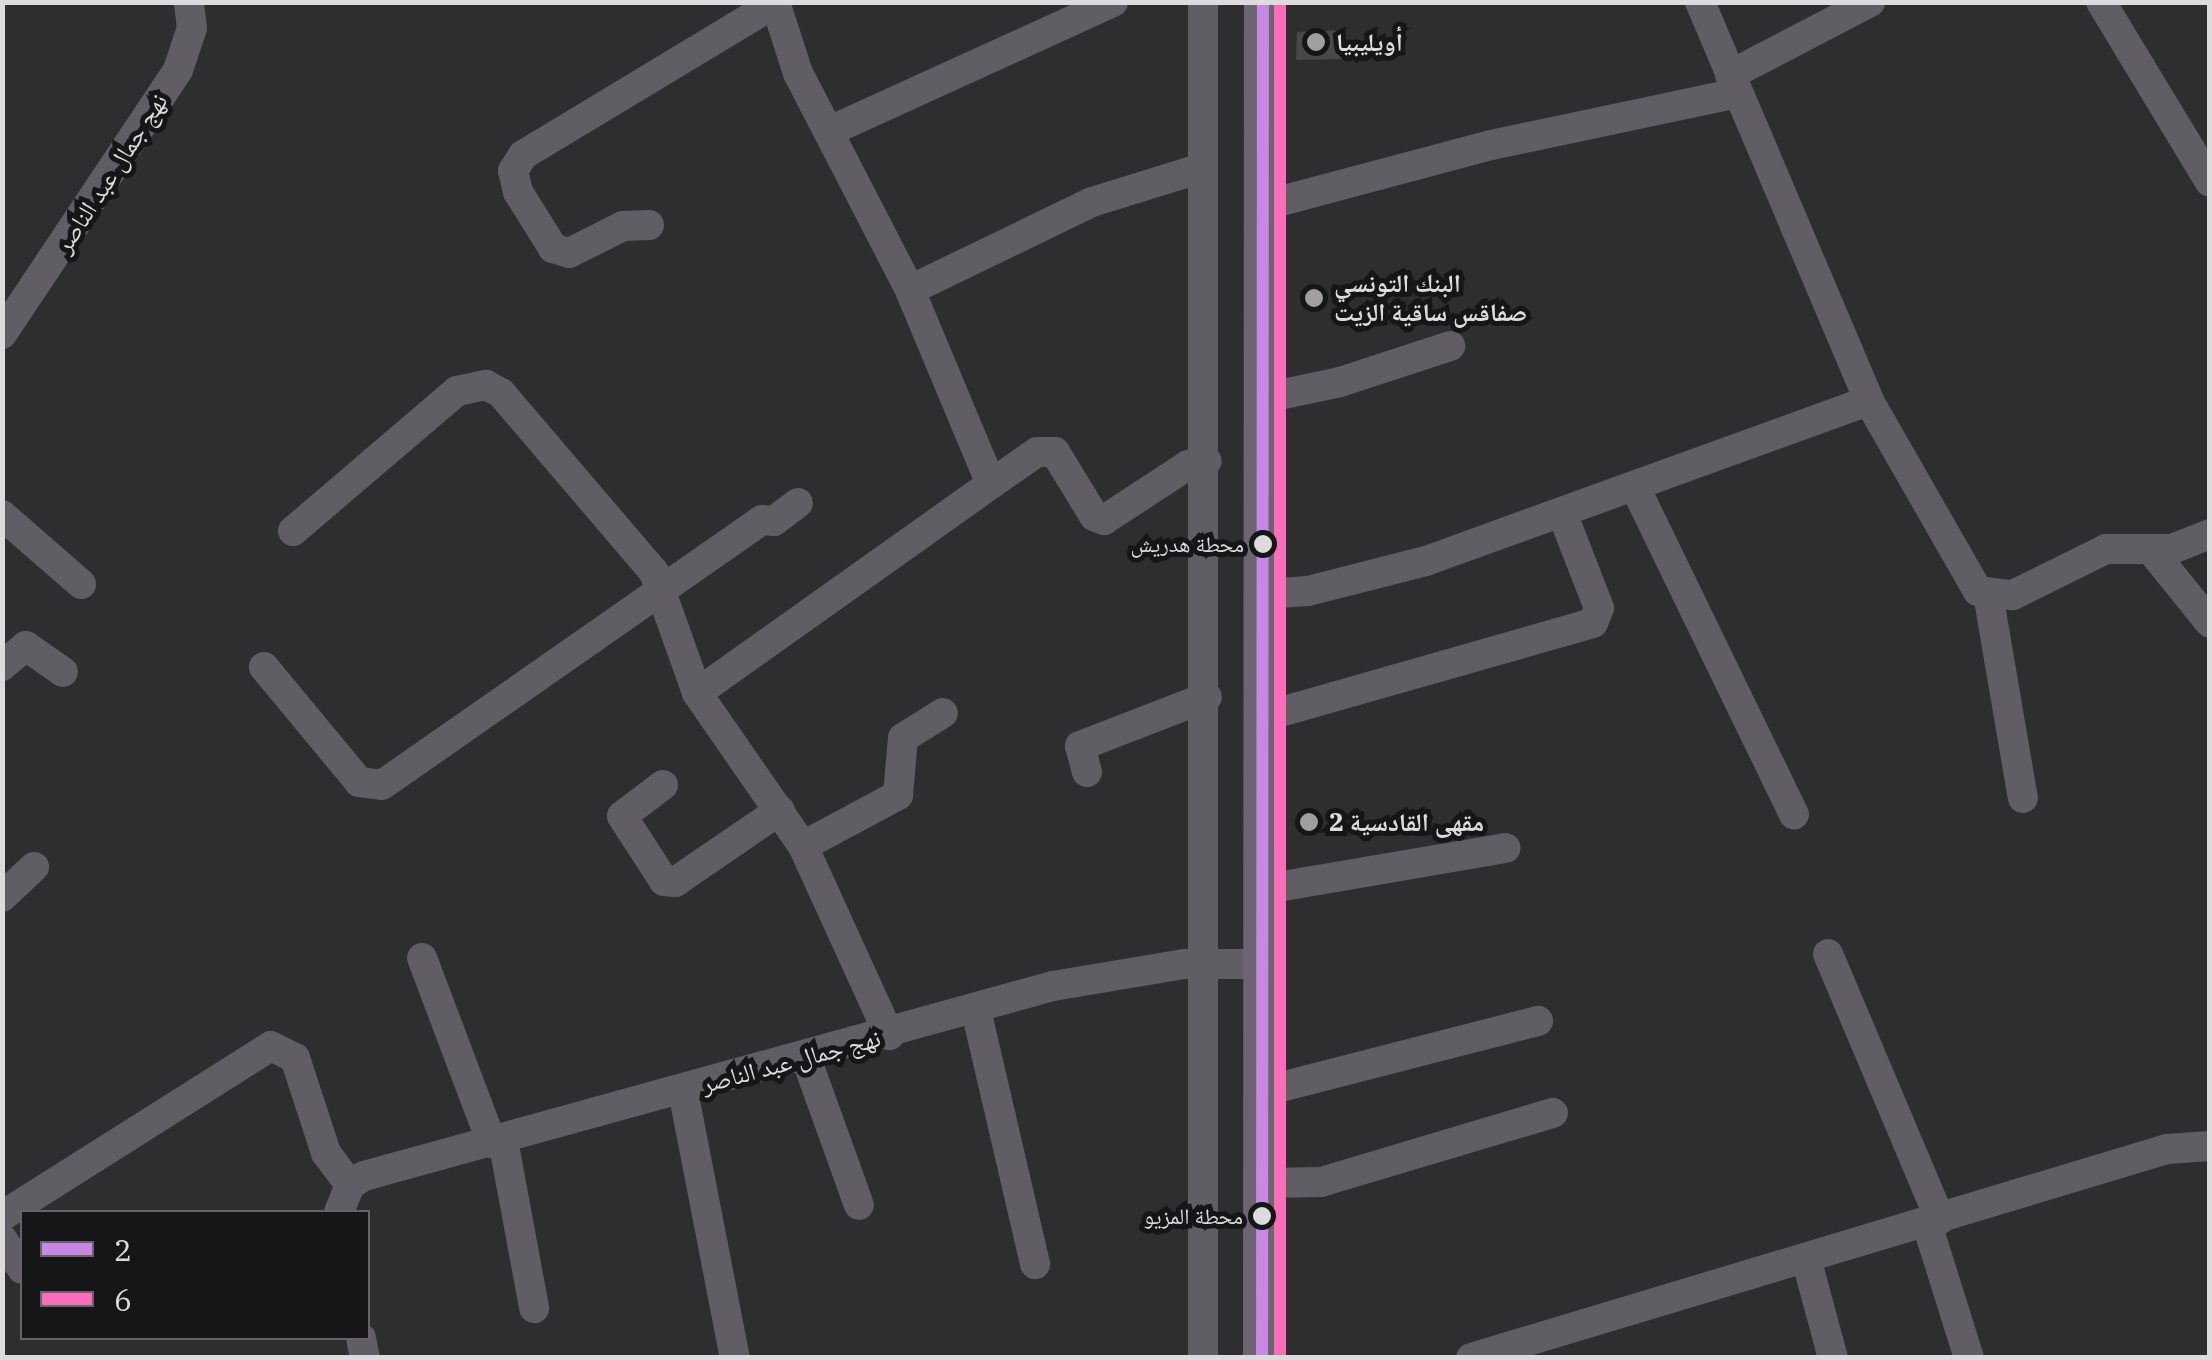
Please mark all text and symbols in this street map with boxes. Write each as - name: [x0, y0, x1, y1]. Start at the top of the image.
- place label: أويليبيا: [1336, 27, 1403, 57]
- marker: أويليبيا: [1305, 31, 1327, 53]
- street label: نهج جمال عبد الناصر: [48, 88, 174, 258]
- place label: البنك التونسي صفاقس ساقية الزيت: [1334, 269, 1527, 328]
- marker: البنك التونسي صفاقس ساقية الزيت: [1303, 287, 1325, 309]
- place label: محطة هدريش: [1130, 531, 1244, 557]
- marker: محطة هدريش: [1253, 534, 1273, 554]
- place label: مقهى القادسية 2: [1329, 807, 1484, 837]
- marker: مقهى القادسية 2: [1298, 811, 1320, 833]
- street label: نهج جمال عبد الناصر: [698, 1023, 884, 1099]
- place label: محطة المزيو: [1144, 1203, 1243, 1229]
- marker: محطة المزيو: [1252, 1206, 1272, 1226]
- legend: [20, 1210, 370, 1340]
- text: 2: [114, 1230, 132, 1269]
- text: 6: [114, 1280, 132, 1319]

